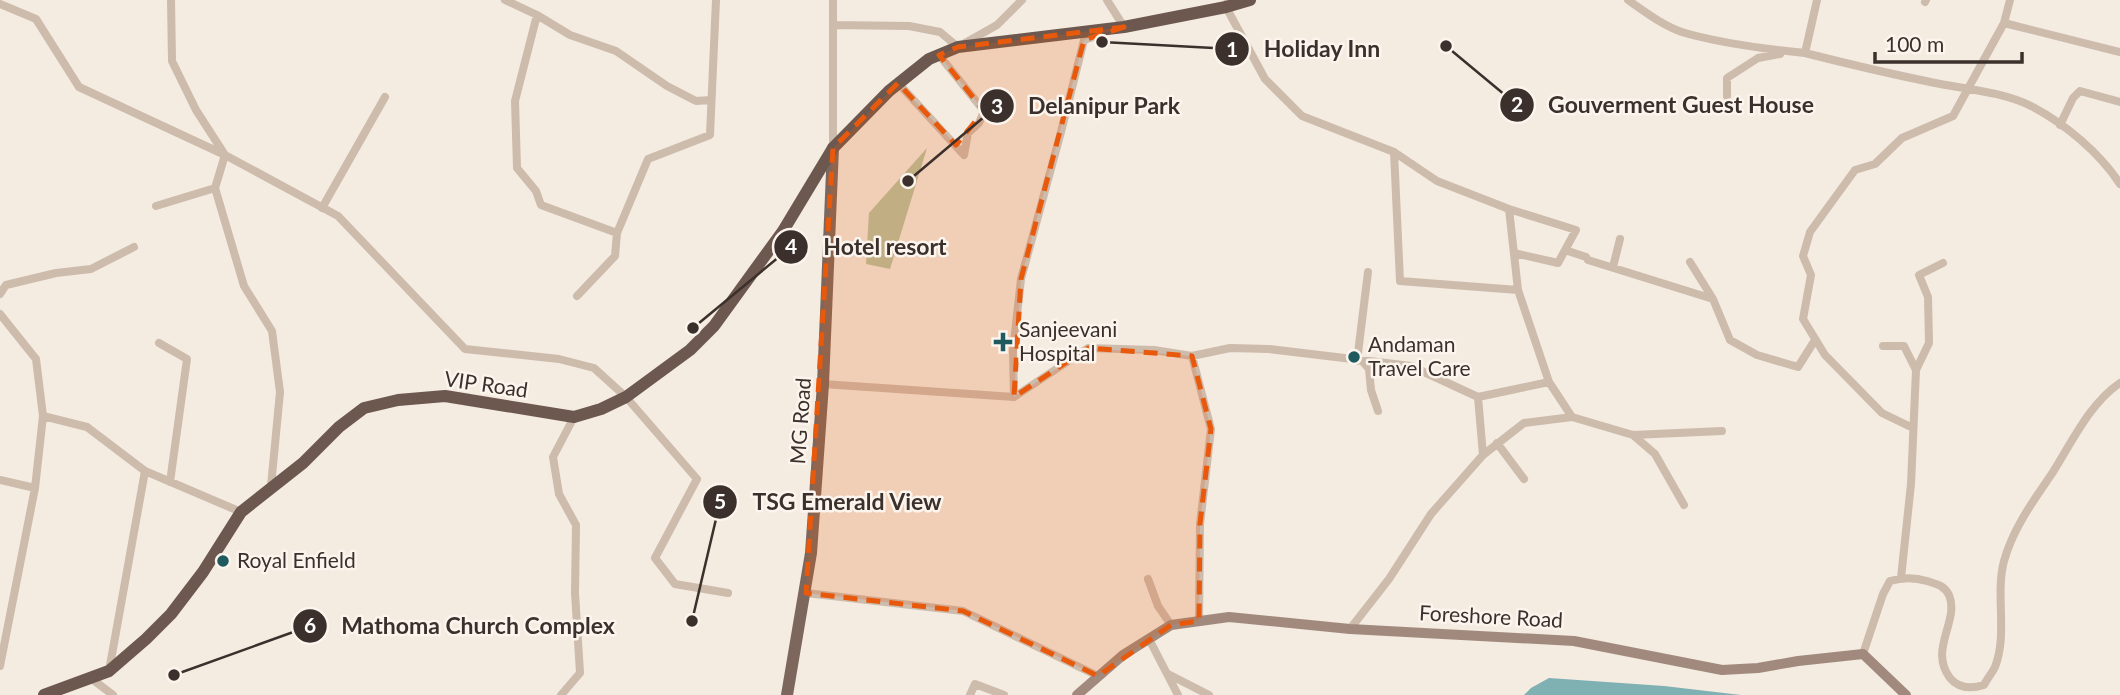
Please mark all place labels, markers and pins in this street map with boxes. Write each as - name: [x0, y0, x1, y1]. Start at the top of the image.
- callout: Holiday Inn: [1214, 27, 1394, 71]
- callout: Gouverment Guest House: [1499, 83, 1828, 127]
- callout: Delanipur Park: [979, 84, 1195, 128]
- callout: Hotel resort: [774, 225, 960, 269]
- place label: Sanjeevani Hospital: [1019, 316, 1117, 365]
- place label: Andaman Travel Care: [1368, 331, 1471, 380]
- marker: Sanjeevani Hospital: [993, 332, 1013, 352]
- marker: Andaman Travel Care: [1346, 349, 1362, 365]
- callout: TSG Emerald View: [703, 480, 956, 524]
- place label: Royal Enfield: [237, 547, 356, 572]
- marker: Royal Enfield: [215, 553, 231, 569]
- callout: Mathoma Church Complex: [292, 604, 629, 648]

